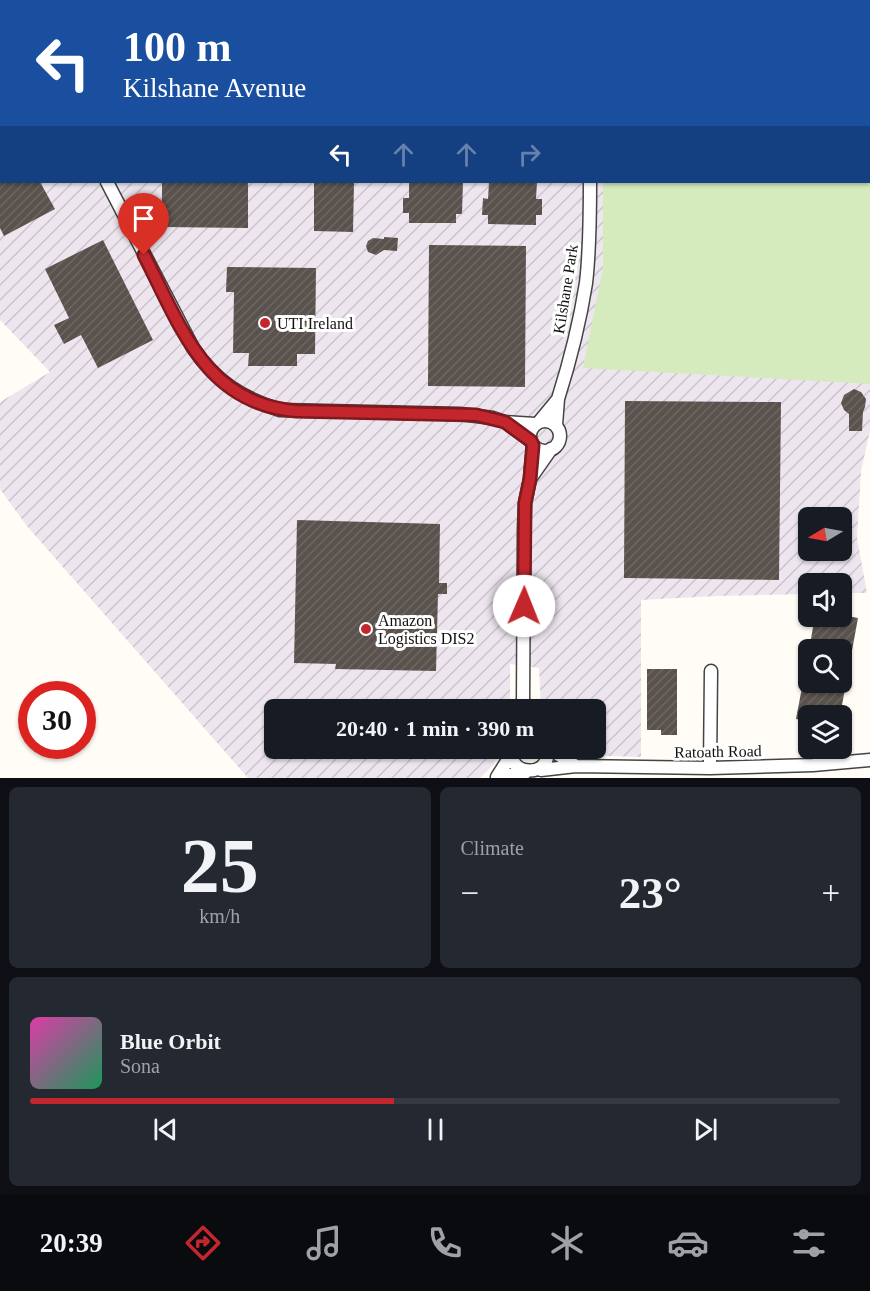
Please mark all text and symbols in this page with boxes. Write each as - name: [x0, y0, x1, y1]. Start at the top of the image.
- icon: left: [24, 24, 102, 102]
- text: 100 m: [123, 24, 232, 70]
- text: Kilshane Avenue: [123, 73, 306, 103]
- icon: left: [324, 138, 357, 171]
- icon: ahead: [387, 138, 420, 171]
- icon: ahead: [450, 138, 483, 171]
- icon: right: [513, 138, 546, 171]
- pin: [118, 193, 169, 255]
- icon: arrive: [127, 202, 160, 235]
- street label: Kilshane Park: [550, 243, 581, 335]
- place label: UTI Ireland: [277, 315, 353, 332]
- marker: UTI Ireland: [258, 316, 272, 330]
- north arrow: [798, 507, 852, 561]
- map controls: [798, 507, 852, 759]
- button: sound: [798, 573, 852, 627]
- position arrow: [492, 574, 556, 638]
- place label: Amazon Logistics DIS2: [378, 612, 474, 648]
- marker: Amazon Logistics DIS2: [359, 622, 373, 636]
- button: search: [798, 639, 852, 693]
- speed limit sign: 30: [18, 681, 96, 759]
- button: layers: [798, 705, 852, 759]
- text: 20:40 · 1 min · 390 m: [336, 716, 534, 741]
- street label: Ratoath Road: [674, 742, 762, 761]
- text: 25: [181, 822, 259, 909]
- text: Climate: [461, 837, 524, 859]
- text: 23°: [619, 868, 682, 918]
- text: −: [461, 875, 479, 911]
- text: +: [821, 875, 840, 911]
- text: km/h: [199, 905, 240, 927]
- text: Blue Orbit: [120, 1029, 221, 1054]
- text: Sona: [120, 1055, 160, 1077]
- icon: previous: [149, 1113, 182, 1146]
- icon: pause: [419, 1113, 452, 1146]
- icon: next: [689, 1113, 722, 1146]
- icon: directions: [182, 1222, 224, 1264]
- icon: music: [303, 1222, 345, 1264]
- icon: phone: [424, 1222, 466, 1264]
- icon: climate: [546, 1222, 588, 1264]
- icon: car: [667, 1222, 709, 1264]
- icon: filters: [788, 1222, 830, 1264]
- text: 20:39: [40, 1228, 103, 1258]

